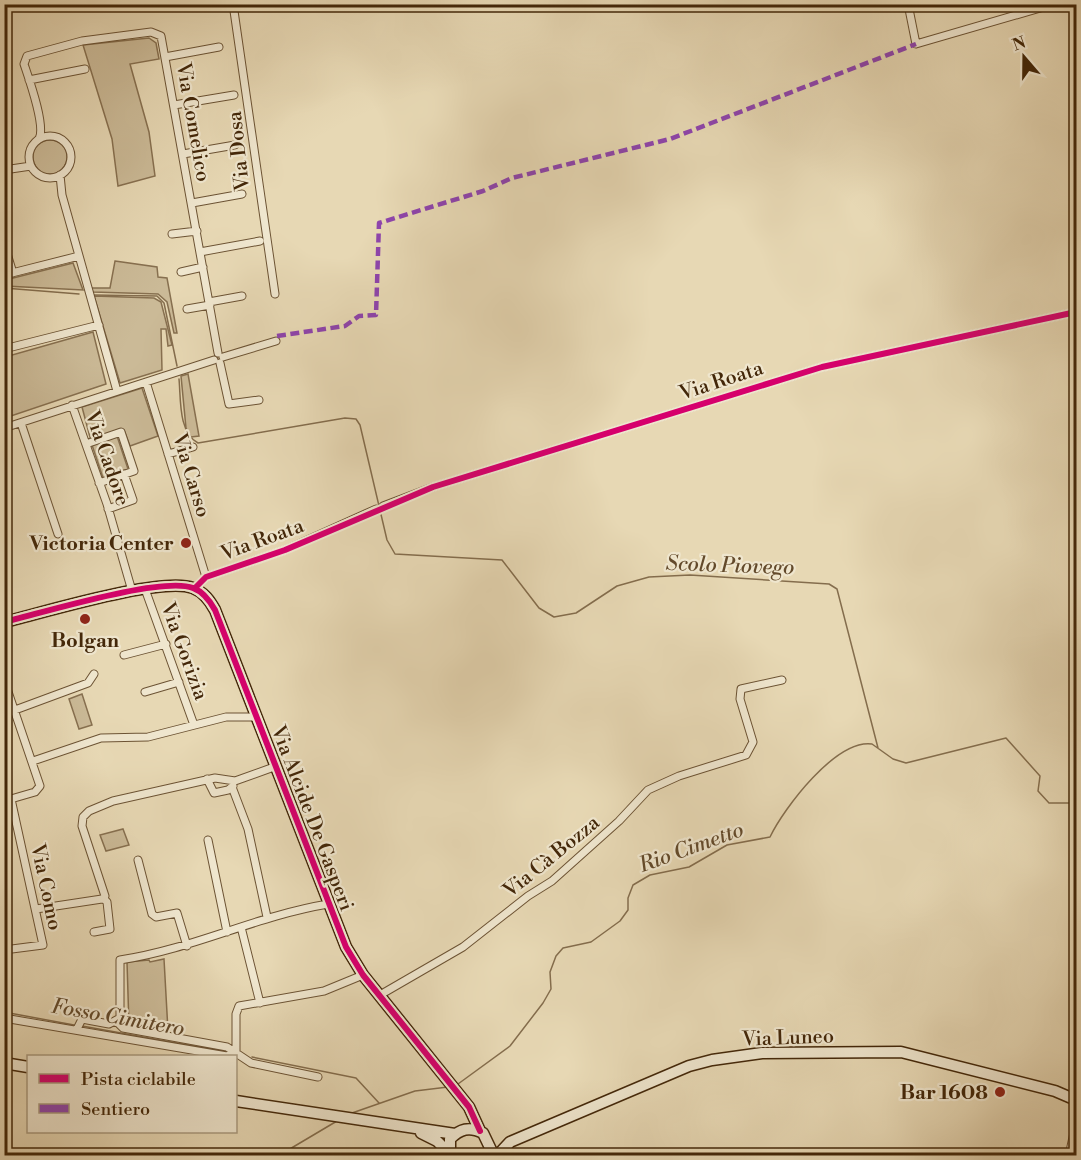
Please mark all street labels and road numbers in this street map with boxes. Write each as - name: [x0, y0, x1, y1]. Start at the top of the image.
- street label: Via Comelico: [170, 60, 215, 184]
- street label: Via Dosa: [223, 109, 256, 193]
- street label: Via Roata: [675, 356, 767, 407]
- street label: Via Cadore: [78, 407, 135, 509]
- street label: Via Carso: [166, 429, 215, 520]
- street label: Via Roata: [217, 514, 308, 567]
- street label: Via Gorizia: [154, 598, 213, 705]
- street label: Via Alcide De Gasperi: [264, 721, 359, 915]
- street label: Via Cà Bozza: [498, 810, 606, 904]
- street label: Via Como: [24, 841, 67, 933]
- street label: Via Luneo: [741, 1024, 834, 1053]

